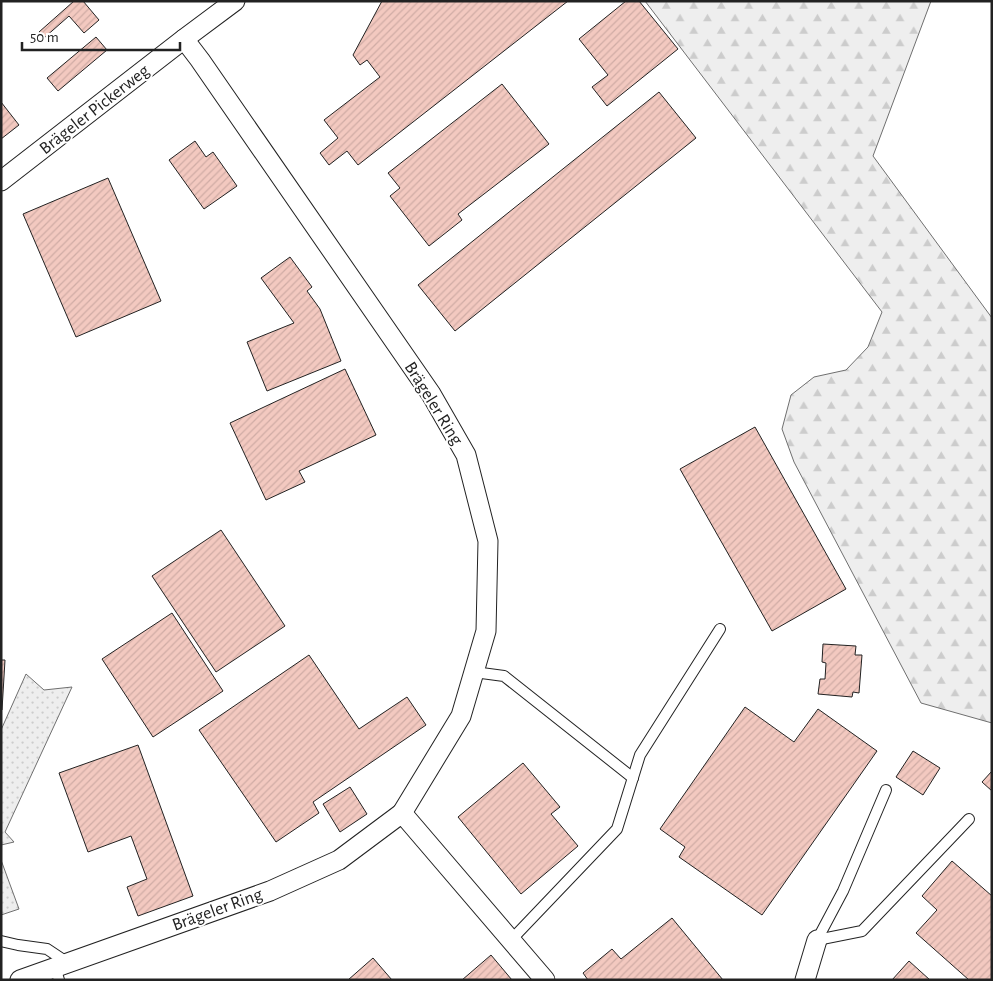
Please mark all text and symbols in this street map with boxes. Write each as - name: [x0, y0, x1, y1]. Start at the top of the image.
- scale bar: [22, 20, 180, 52]
- text: 50 m: [30, 30, 59, 45]
- street label: Brägeler Pickerweg: [36, 61, 153, 158]
- street label: Brägeler Ring: [400, 359, 466, 449]
- street label: Brägeler Ring: [170, 885, 265, 935]

